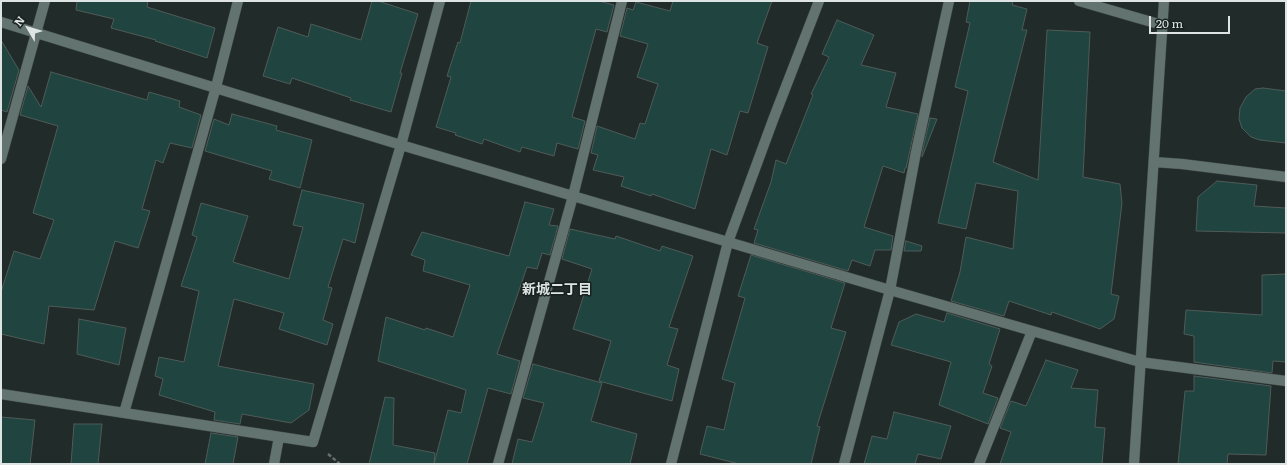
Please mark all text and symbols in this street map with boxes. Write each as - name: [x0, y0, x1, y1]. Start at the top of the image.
- north arrow: [8, 8, 48, 48]
- scale bar: [1151, 8, 1232, 34]
- text: N: [9, 12, 28, 29]
- text: 20 m: [1156, 14, 1183, 32]
- district label: 新城二丁目: [522, 282, 592, 298]

